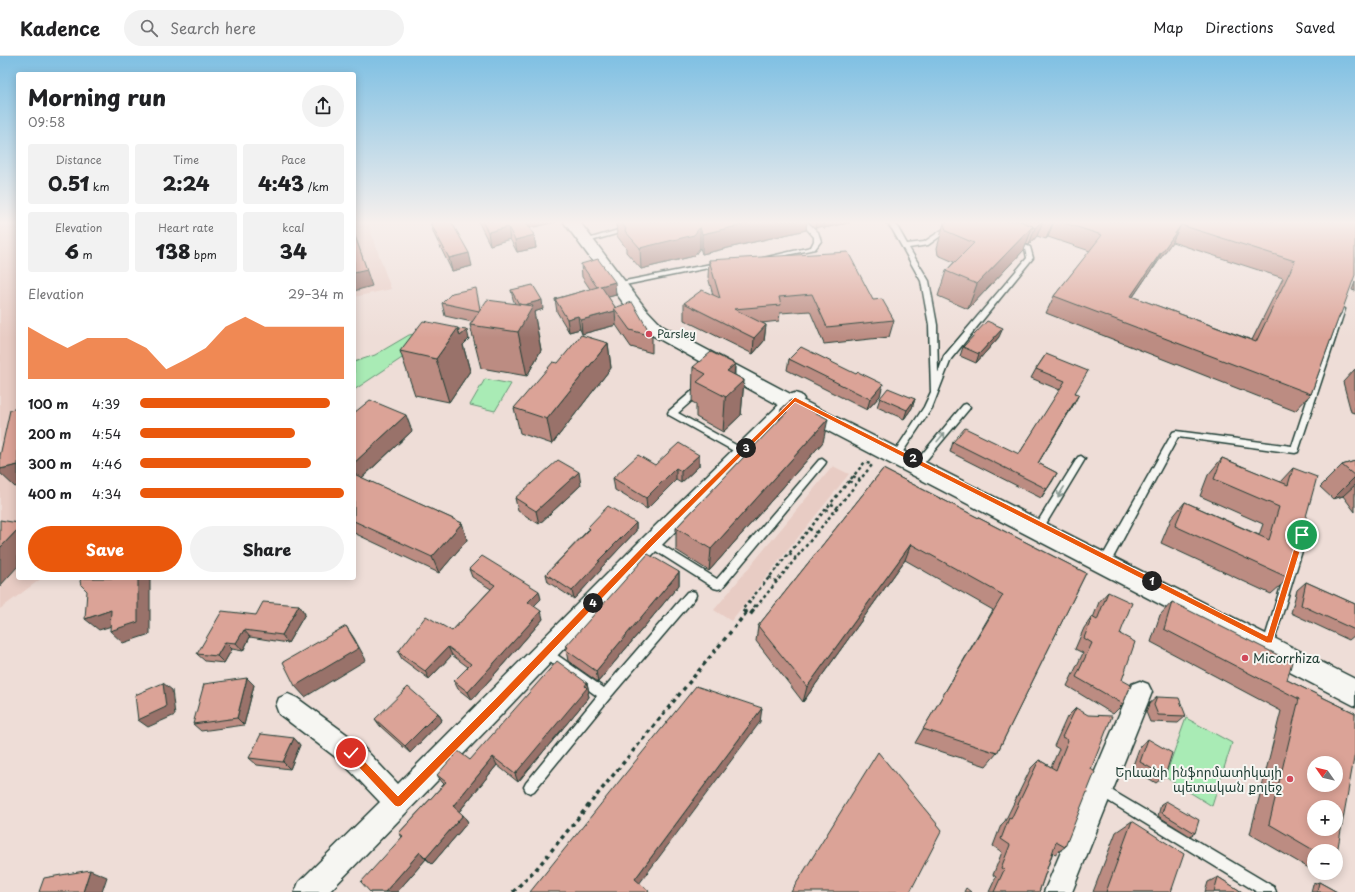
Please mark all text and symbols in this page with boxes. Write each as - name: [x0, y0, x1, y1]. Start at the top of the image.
- search box: [124, 10, 404, 46]
- text: Kadence: [20, 14, 100, 42]
- text: Search here: [170, 16, 256, 39]
- icon: search: [138, 17, 160, 39]
- text: Map: [1153, 17, 1183, 38]
- text: Directions: [1205, 17, 1273, 38]
- text: Saved: [1295, 17, 1335, 38]
- text: Morning run: [28, 80, 166, 113]
- button: share: [302, 85, 344, 127]
- text: 09:58: [28, 112, 65, 131]
- text: Distance: [56, 151, 102, 168]
- text: Time: [173, 151, 199, 168]
- text: Pace: [281, 151, 306, 168]
- text: 0.51: [48, 168, 89, 198]
- text: 2:24: [163, 168, 209, 198]
- text: 4:43: [258, 168, 304, 198]
- text: km: [89, 178, 109, 195]
- text: /km: [304, 178, 329, 195]
- text: Elevation: [55, 219, 102, 236]
- text: Heart rate: [158, 219, 214, 236]
- text: kcal: [282, 219, 304, 236]
- text: 6: [65, 236, 79, 266]
- text: 138: [155, 236, 190, 266]
- text: 34: [280, 236, 307, 266]
- text: m: [79, 246, 93, 263]
- text: bpm: [190, 246, 217, 263]
- text: Elevation: [28, 284, 84, 303]
- text: 29–34 m: [288, 284, 344, 303]
- place label: Parsley: [657, 325, 696, 342]
- marker: Parsley: [644, 329, 654, 339]
- text: 100 m: [28, 394, 69, 413]
- text: 4:39: [92, 394, 120, 413]
- text: 200 m: [28, 424, 72, 443]
- text: 4:54: [92, 424, 121, 443]
- one-way arrow: [936, 431, 945, 442]
- pin: 3: [736, 438, 756, 458]
- text: 3: [742, 439, 750, 456]
- pin: 2: [903, 448, 923, 468]
- text: 2: [909, 449, 917, 466]
- text: 300 m: [28, 454, 72, 473]
- text: 4:46: [92, 454, 122, 473]
- text: 400 m: [28, 484, 72, 503]
- text: 4:34: [92, 484, 122, 503]
- one-way arrow: [1056, 486, 1064, 498]
- pin: [1285, 518, 1319, 552]
- icon: arrive: [1291, 524, 1313, 546]
- button: Save: [28, 526, 182, 572]
- button: Share: [190, 526, 344, 572]
- pin: 1: [1142, 571, 1162, 591]
- text: 1: [1149, 572, 1155, 589]
- pin: 4: [583, 593, 603, 613]
- text: 4: [589, 594, 597, 611]
- place label: Micorrhiza: [1253, 648, 1321, 667]
- marker: Micorrhiza: [1240, 653, 1250, 663]
- pin: [334, 736, 368, 770]
- icon: check: [340, 742, 362, 764]
- north arrow: [1307, 756, 1343, 792]
- map controls: [1307, 756, 1343, 880]
- place label: Երևանի ինֆորմատիկայի պետական քոլեջ: [1115, 762, 1282, 796]
- marker: Երևանի ինֆորմատիկայի պետական քոլեջ: [1285, 774, 1295, 784]
- button: +: [1307, 800, 1343, 836]
- button: −: [1307, 844, 1343, 880]

